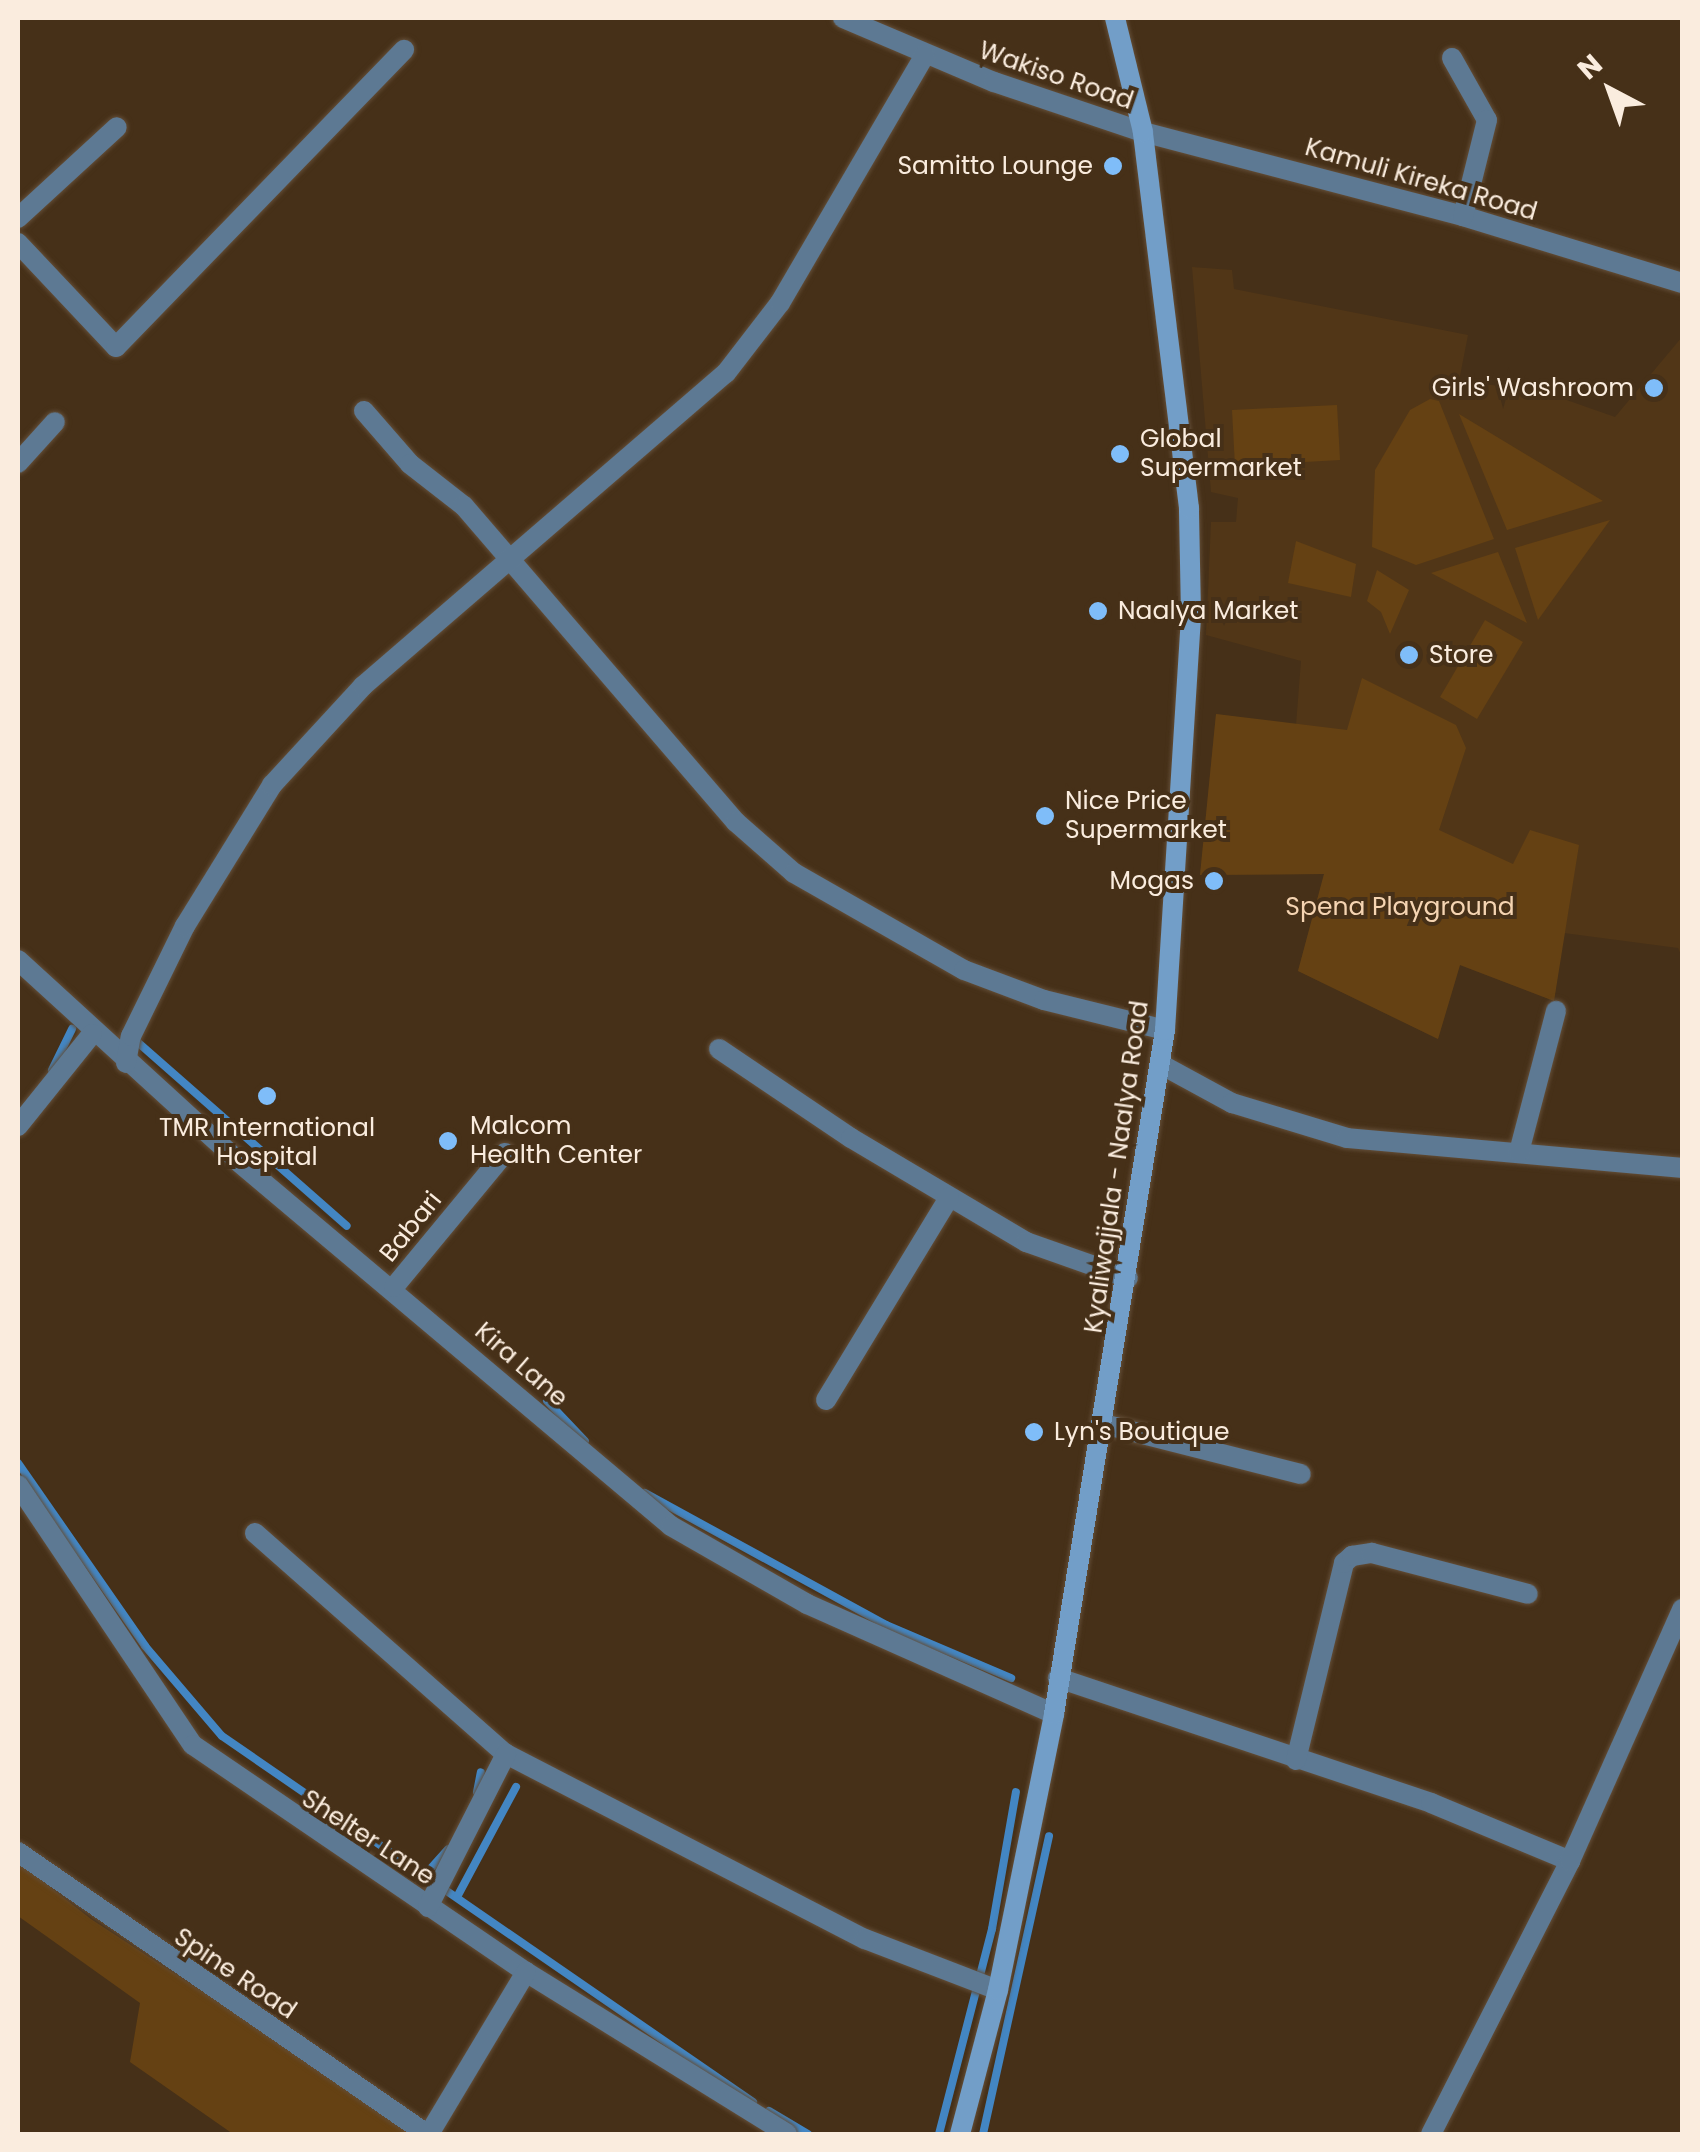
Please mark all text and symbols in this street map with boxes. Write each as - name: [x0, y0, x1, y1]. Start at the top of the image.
- street label: Wakiso Road: [975, 36, 1137, 116]
- north arrow: [1560, 40, 1660, 140]
- text: N: [1569, 45, 1611, 89]
- street label: Kamuli Kireka Road: [1302, 133, 1540, 227]
- place label: Samitto Lounge: [897, 151, 1093, 181]
- marker: Samitto Lounge: [1102, 155, 1124, 177]
- place label: Girls' Washroom: [1432, 373, 1634, 403]
- marker: Girls' Washroom: [1643, 377, 1665, 399]
- place label: Global Supermarket: [1140, 425, 1302, 484]
- marker: Global Supermarket: [1109, 443, 1131, 465]
- place label: Naalya Market: [1118, 596, 1298, 626]
- marker: Naalya Market: [1087, 600, 1109, 622]
- place label: Store: [1429, 640, 1494, 670]
- marker: Store: [1398, 644, 1420, 666]
- place label: Nice Price Supermarket: [1065, 787, 1227, 846]
- marker: Nice Price Supermarket: [1034, 805, 1056, 827]
- place label: Mogas: [1110, 866, 1194, 896]
- marker: Mogas: [1203, 870, 1225, 892]
- park label: Spena Playground: [1285, 892, 1515, 922]
- street label: Kyaliwajjala - Naalya Road: [1079, 999, 1155, 1335]
- marker: TMR International Hospital: [254, 1083, 280, 1109]
- place label: Malcom Health Center: [470, 1112, 642, 1171]
- place label: TMR International Hospital: [159, 1114, 375, 1173]
- marker: Malcom Health Center: [435, 1128, 461, 1154]
- street label: Babari: [374, 1186, 448, 1268]
- street label: Kira Lane: [468, 1317, 574, 1413]
- place label: Lyn's Boutique: [1054, 1417, 1230, 1447]
- marker: Lyn's Boutique: [1023, 1421, 1045, 1443]
- street label: Shelter Lane: [296, 1784, 440, 1892]
- street label: Spine Road: [168, 1922, 302, 2026]

